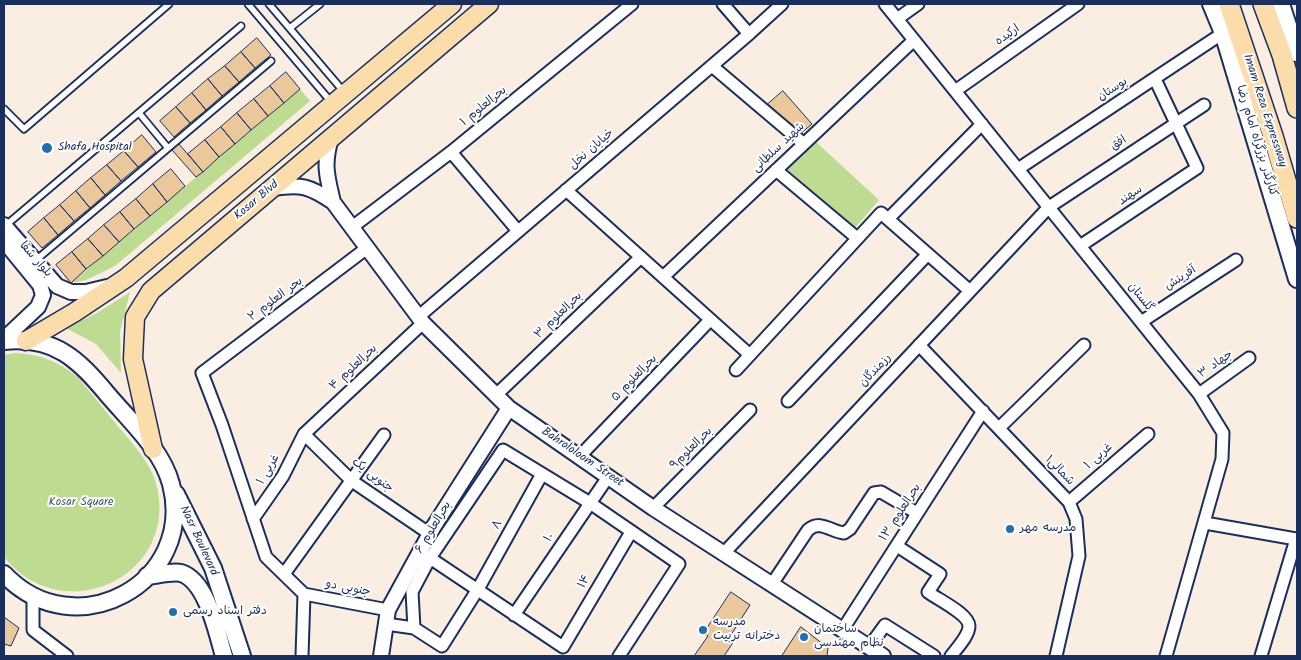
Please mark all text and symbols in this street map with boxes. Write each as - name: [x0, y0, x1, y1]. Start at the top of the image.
- street label: ارکیده: [993, 22, 1023, 50]
- street label: Imam Reza Expressway: [1239, 53, 1289, 169]
- street label: بوستان: [1095, 75, 1131, 105]
- street label: بحرالعلوم ۱: [458, 84, 510, 130]
- street label: کنارگذر بزرگراه امام رضا: [1232, 84, 1280, 198]
- street label: شهید سلطانی: [750, 120, 808, 176]
- street label: خیابان نخل: [567, 127, 617, 173]
- street label: افق: [1108, 134, 1130, 154]
- marker: Shafa Hospital: [40, 141, 54, 155]
- place label: Shafa Hospital: [58, 141, 132, 155]
- street label: Kosar Blvd: [232, 178, 282, 224]
- street label: سهند: [1116, 183, 1146, 209]
- street label: بلوار شفا: [16, 239, 54, 281]
- street label: آفرینش: [1163, 264, 1199, 294]
- street label: بحر العلوم ۲: [246, 275, 306, 325]
- street label: گلستان: [1124, 280, 1156, 316]
- street label: بحرالعلوم ۳: [532, 290, 586, 342]
- street label: بحرالعلوم ۴: [327, 342, 381, 394]
- street label: جهاد ۳: [1196, 348, 1236, 382]
- street label: رزمندگان: [857, 351, 895, 391]
- street label: بحرالعلوم ۵: [609, 353, 661, 405]
- street label: Bahrololoom Street: [538, 425, 626, 491]
- street label: بحرالعلوم۹: [668, 425, 716, 473]
- street label: غربی ۱: [1082, 441, 1116, 473]
- street label: غربی ۱: [254, 452, 284, 488]
- street label: شمالی۱: [1041, 453, 1077, 489]
- street label: جنوبی یک: [348, 456, 396, 496]
- street label: بحرالعلوم ۱۳: [877, 482, 925, 544]
- park label: Kosar Square: [49, 496, 113, 510]
- street label: بحرالعلوم ۶: [413, 499, 455, 557]
- street label: Nasr Boulevard: [176, 504, 220, 578]
- street label: ۸: [490, 518, 506, 532]
- place label: مدرسه مهر: [1020, 522, 1076, 536]
- marker: مدرسه مهر: [1004, 523, 1016, 535]
- street label: ۱۰: [542, 531, 558, 545]
- street label: ۱۴: [575, 573, 595, 591]
- street label: جنوبی دو: [324, 578, 372, 600]
- place label: دفتر اسناد رسمی: [183, 605, 267, 619]
- marker: دفتر اسناد رسمی: [167, 606, 179, 618]
- place label: مدرسه دخترانه تربیت: [713, 616, 780, 644]
- place label: ساختمان نظام مهندسی: [814, 623, 884, 651]
- marker: مدرسه دخترانه تربیت: [697, 624, 709, 636]
- marker: ساختمان نظام مهندسی: [798, 631, 810, 643]

